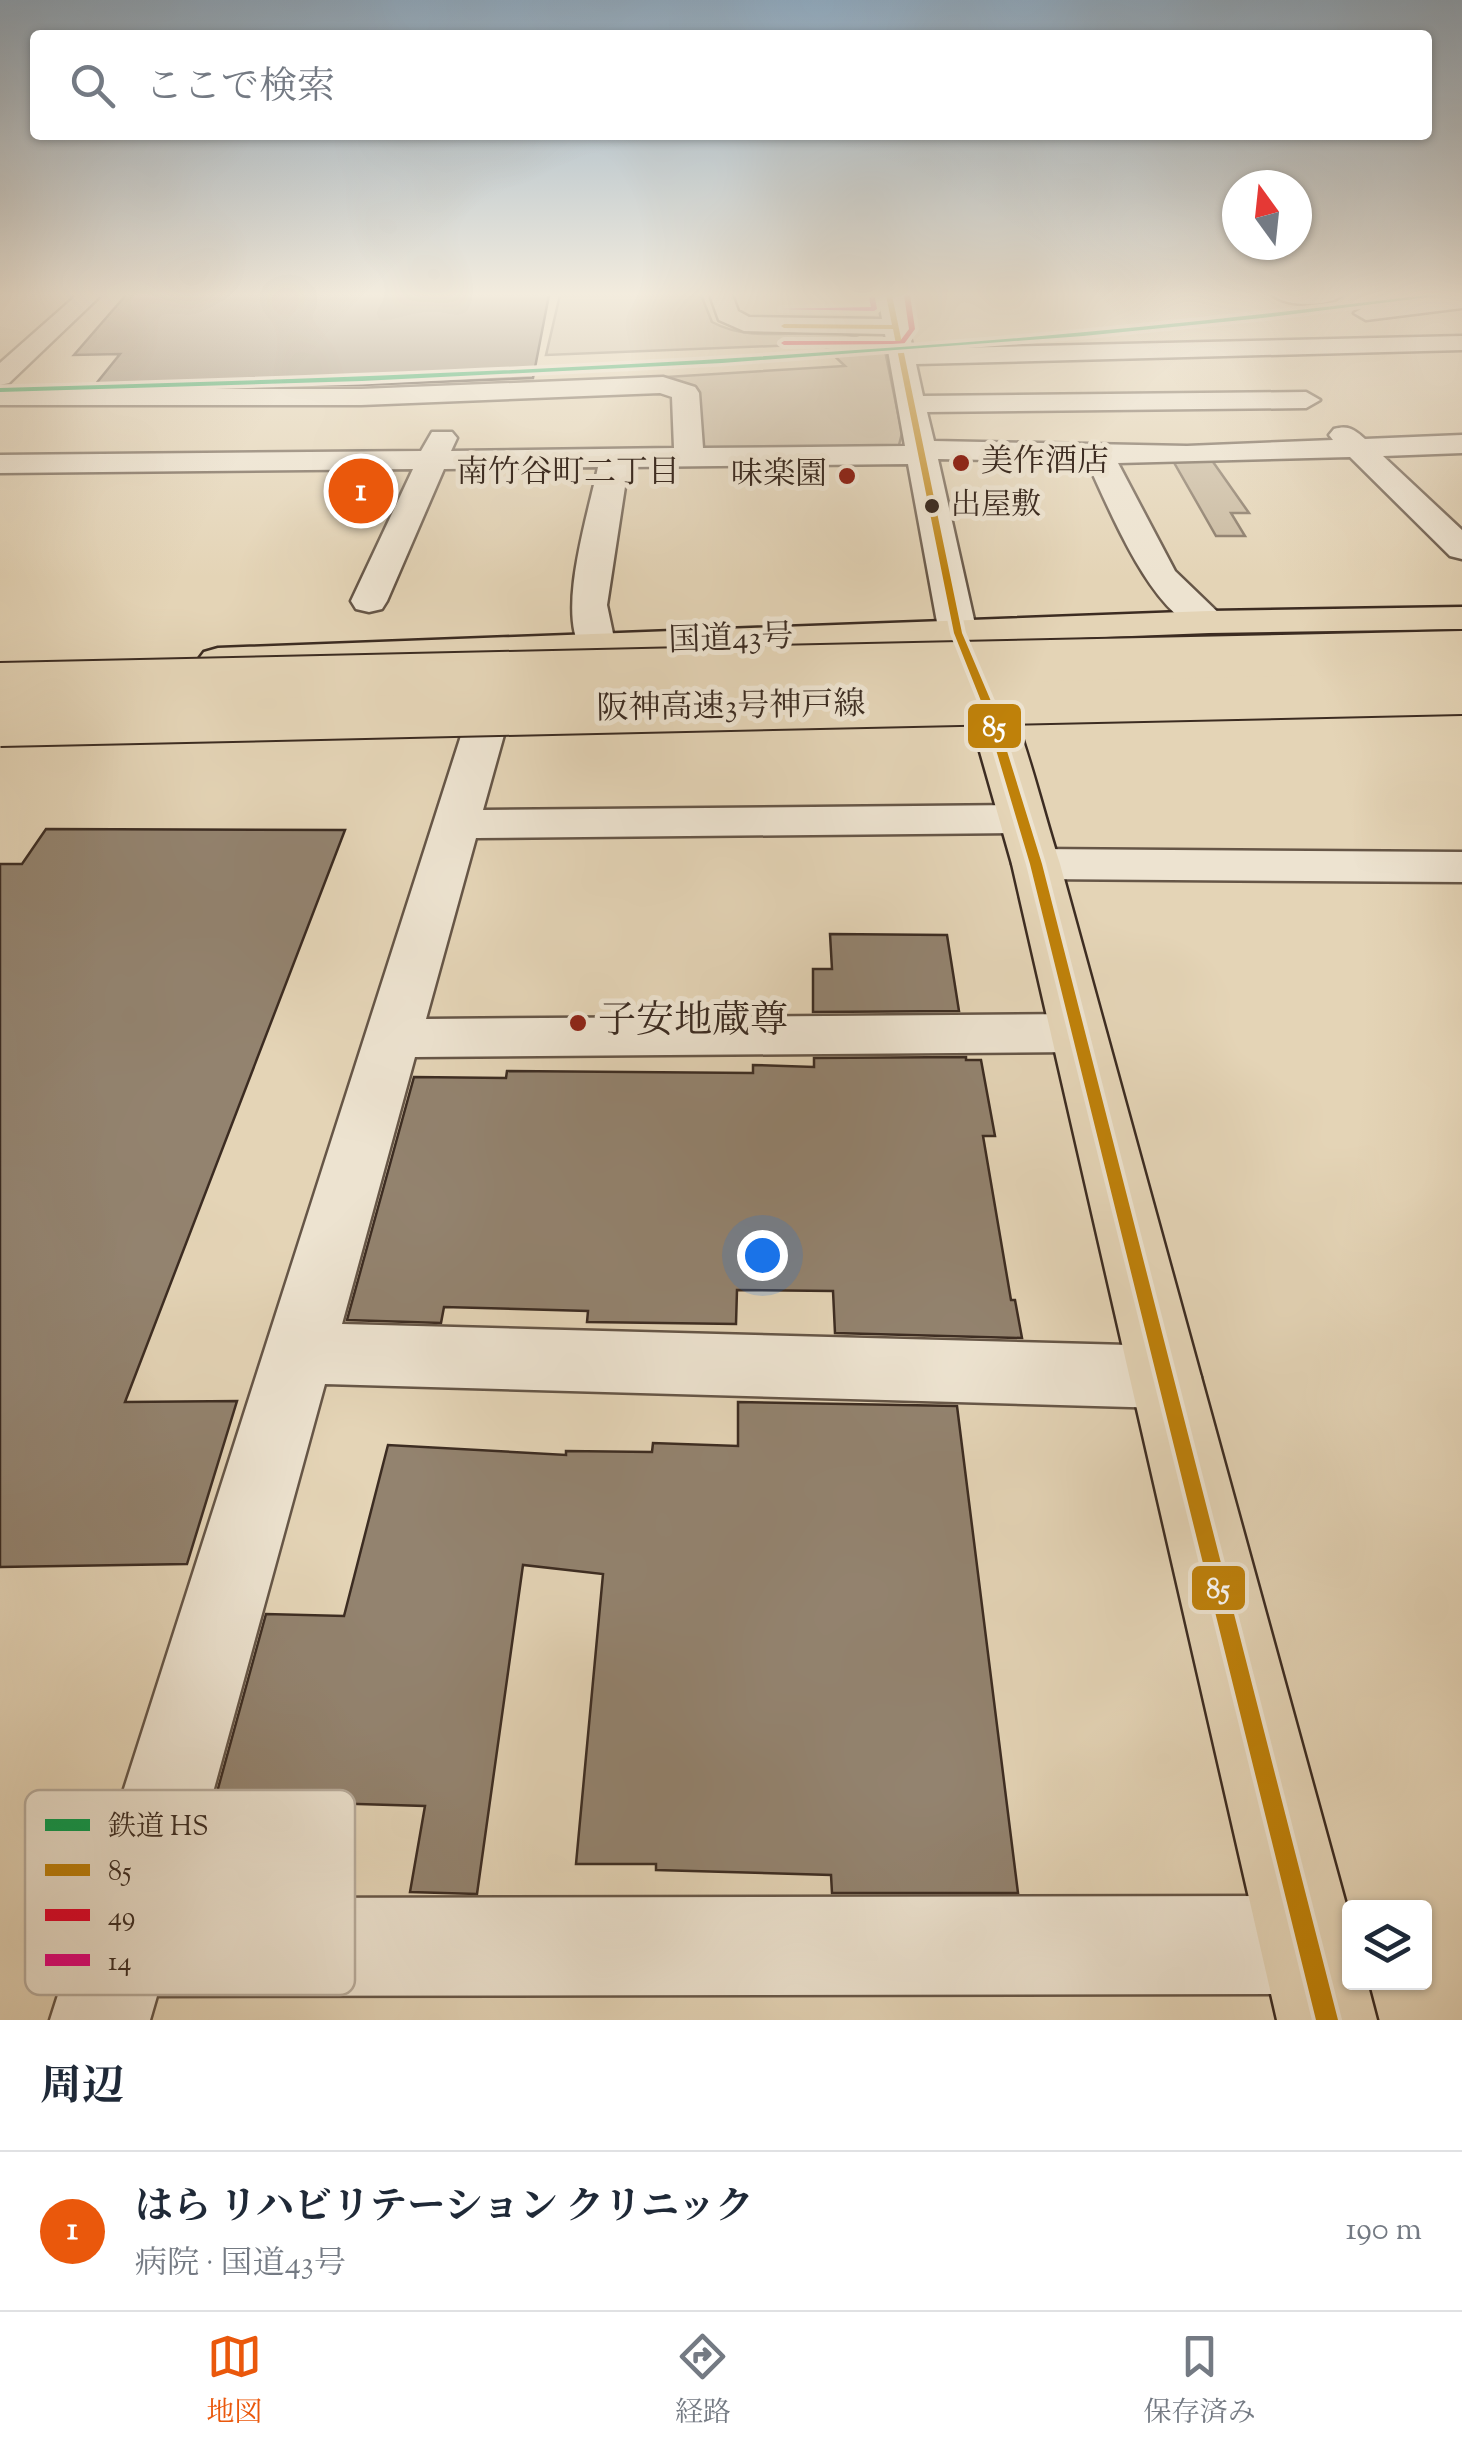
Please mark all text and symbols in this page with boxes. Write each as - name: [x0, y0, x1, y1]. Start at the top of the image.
- search box: [30, 30, 1432, 140]
- icon: search: [65, 58, 120, 113]
- text: ここで検索: [145, 62, 335, 116]
- north arrow: [1222, 170, 1312, 260]
- place label: 美作酒店: [981, 440, 1109, 486]
- district label: 南竹谷町二丁目: [456, 451, 680, 497]
- marker: 美作酒店: [950, 452, 972, 474]
- place label: 味楽園: [731, 453, 827, 499]
- pin: 1: [328, 454, 394, 528]
- marker: 味楽園: [836, 465, 858, 487]
- place label: 出屋敷: [951, 485, 1041, 528]
- marker: 出屋敷: [922, 496, 942, 516]
- street label: 国道43号: [668, 615, 794, 665]
- street label: 阪神高速3号神戸線: [596, 683, 866, 733]
- line badge: 85: [966, 702, 1023, 750]
- text: 85: [982, 709, 1006, 749]
- place label: 子安地蔵尊: [598, 996, 788, 1050]
- marker: 子安地蔵尊: [567, 1012, 589, 1034]
- your location: [737, 1230, 788, 1281]
- line badge: 85: [1190, 1564, 1247, 1612]
- text: 85: [1206, 1571, 1230, 1611]
- legend: [25, 1790, 355, 1995]
- text: 鉄道 HS: [108, 1808, 209, 1848]
- text: 85: [108, 1853, 132, 1893]
- text: 49: [108, 1898, 135, 1938]
- map controls: [1342, 1900, 1432, 1990]
- button: layers: [1342, 1900, 1432, 1990]
- text: 14: [108, 1943, 132, 1983]
- text: 周辺: [40, 2059, 124, 2119]
- text: はら リハビリテーション クリニック: [135, 2182, 754, 2236]
- text: 1: [67, 2208, 78, 2254]
- text: 190 m: [1346, 2208, 1422, 2254]
- text: 病院 · 国道43号: [135, 2242, 346, 2288]
- tab: 地図: [206, 2329, 262, 2434]
- tab: 経路: [675, 2329, 731, 2434]
- tab: 保存済み: [1144, 2329, 1256, 2434]

